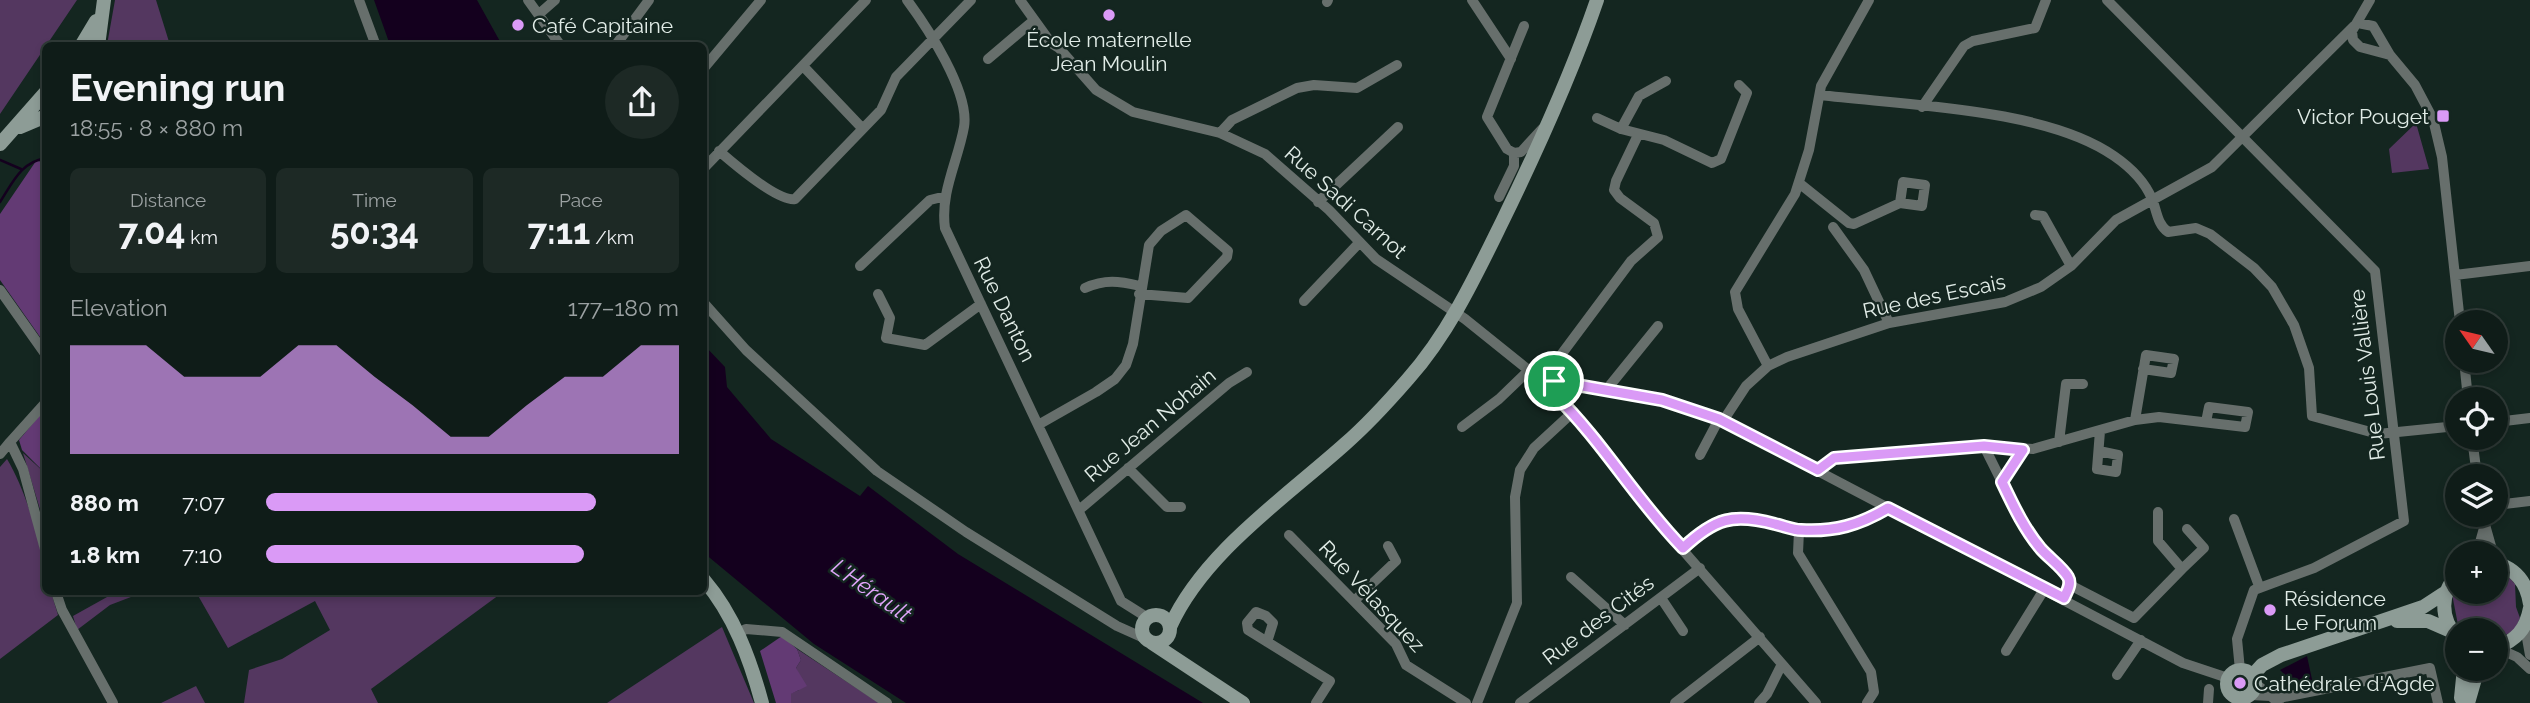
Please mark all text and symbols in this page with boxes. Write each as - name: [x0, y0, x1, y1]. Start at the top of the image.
- marker: École maternelle Jean Moulin: [1101, 7, 1117, 23]
- place label: Café Capitaine: [532, 13, 673, 38]
- marker: Café Capitaine: [510, 17, 526, 33]
- place label: École maternelle Jean Moulin: [1026, 27, 1192, 76]
- text: Evening run: [70, 65, 285, 110]
- button: share: [605, 65, 679, 139]
- place label: Victor Pouget: [2297, 104, 2429, 129]
- marker: Victor Pouget: [2435, 108, 2451, 124]
- text: 18:55 · 8 × 880 m: [70, 114, 243, 141]
- street label: Rue Sadi Carnot: [1280, 141, 1412, 263]
- text: Distance: [130, 189, 206, 211]
- text: Time: [352, 189, 397, 211]
- text: Pace: [559, 189, 603, 211]
- text: 7.04: [118, 211, 186, 252]
- text: 50:34: [330, 211, 419, 252]
- text: 7:11: [527, 211, 590, 252]
- text: km: [186, 226, 218, 248]
- text: /km: [590, 226, 634, 248]
- street label: Rue Danton: [969, 252, 1041, 366]
- street label: Rue des Escais: [1860, 269, 2008, 323]
- street label: Rue Louis Vallière: [2344, 288, 2390, 462]
- text: Elevation: [70, 294, 168, 321]
- text: 177–180 m: [568, 294, 679, 321]
- north arrow: [2445, 310, 2508, 373]
- map controls: [2445, 310, 2508, 681]
- pin: [1524, 351, 1584, 411]
- icon: arrive: [1535, 362, 1573, 400]
- street label: Rue Jean Nohain: [1079, 363, 1221, 487]
- button: locate: [2445, 387, 2508, 450]
- button: layers: [2445, 464, 2508, 527]
- text: 880 m: [70, 489, 139, 516]
- text: 7:07: [182, 489, 225, 516]
- street label: Rue Vélasquez: [1314, 535, 1430, 657]
- text: 1.8 km: [70, 541, 140, 568]
- text: 7:10: [182, 541, 223, 568]
- button: +: [2445, 541, 2508, 604]
- water label: L'Hérault: [827, 553, 918, 628]
- street label: Rue des Cités: [1537, 570, 1659, 670]
- place label: Résidence Le Forum: [2284, 586, 2386, 635]
- marker: Résidence Le Forum: [2262, 602, 2278, 618]
- button: −: [2445, 618, 2508, 681]
- place label: Cathédrale d'Agde: [2254, 671, 2435, 696]
- marker: Cathédrale d'Agde: [2232, 675, 2248, 691]

